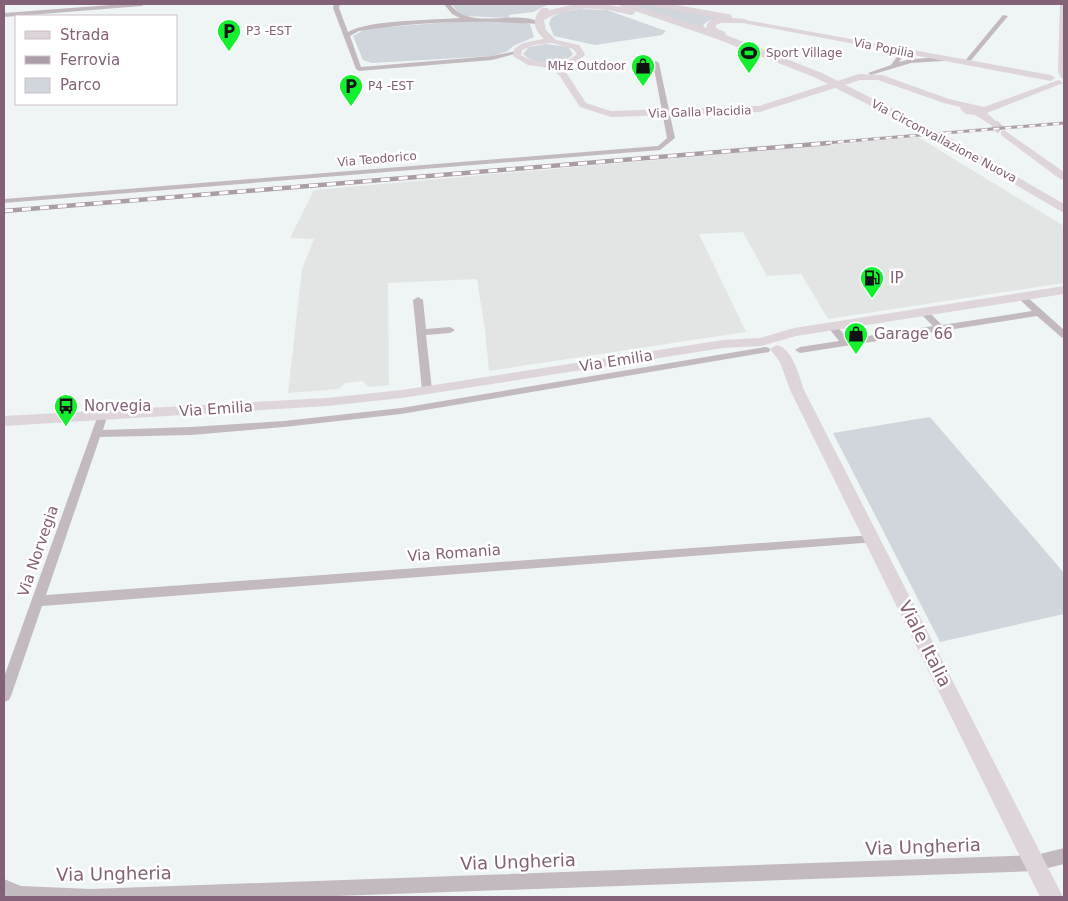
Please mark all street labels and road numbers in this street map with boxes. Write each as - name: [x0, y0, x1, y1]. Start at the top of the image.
- street label: Via Popilia: [852, 35, 916, 61]
- street label: Via Circonvallazione Nuova: [869, 97, 1019, 185]
- street label: Via Galla Placidia: [648, 103, 752, 121]
- street label: Via Teodorico: [337, 149, 417, 169]
- street label: Via Emilia: [578, 346, 654, 376]
- street label: Via Emilia: [179, 397, 253, 421]
- street label: Via Norvegia: [14, 503, 62, 599]
- street label: Via Romania: [407, 541, 501, 565]
- street label: Viale Italia: [895, 597, 956, 691]
- street label: Via Ungheria: [865, 834, 981, 859]
- street label: Via Ungheria: [460, 849, 576, 874]
- street label: Via Ungheria: [56, 862, 172, 885]

